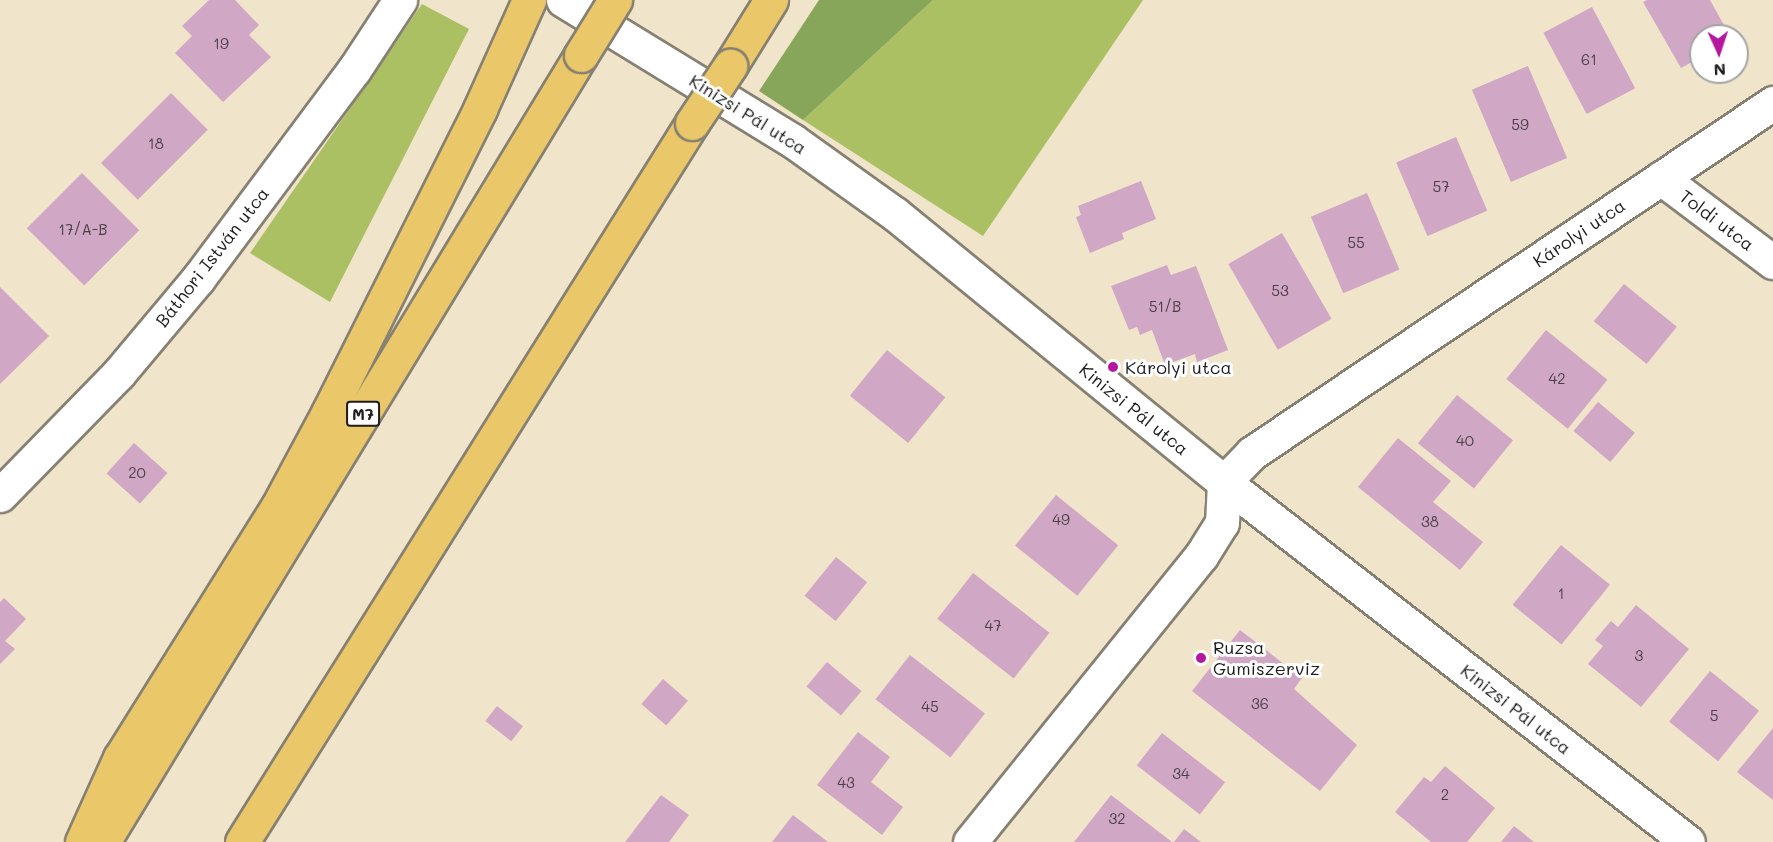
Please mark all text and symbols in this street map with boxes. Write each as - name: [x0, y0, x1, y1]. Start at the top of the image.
- north arrow: [1689, 24, 1749, 84]
- house number: 19: [213, 35, 229, 53]
- house number: 61: [1581, 51, 1597, 69]
- text: N: [1713, 60, 1726, 81]
- street label: Kinizsi Pál utca: [685, 69, 811, 159]
- house number: 59: [1511, 116, 1529, 134]
- house number: 18: [148, 135, 164, 153]
- house number: 57: [1432, 178, 1450, 196]
- street label: Báthori István utca: [151, 183, 273, 331]
- street label: Toldi utca: [1676, 185, 1758, 255]
- street label: Károlyi utca: [1529, 194, 1629, 272]
- house number: 17/A-B: [59, 221, 107, 239]
- house number: 55: [1347, 234, 1365, 252]
- house number: 53: [1271, 282, 1289, 300]
- house number: 51/B: [1149, 298, 1181, 316]
- place label: Károlyi utca: [1125, 356, 1232, 378]
- street label: Kinizsi Pál utca: [1075, 358, 1193, 460]
- marker: Károlyi utca: [1106, 360, 1120, 374]
- house number: 42: [1548, 370, 1566, 388]
- road number: M7: [345, 401, 381, 427]
- house number: 40: [1456, 432, 1474, 450]
- house number: 20: [128, 464, 146, 482]
- house number: 49: [1052, 511, 1070, 529]
- house number: 38: [1421, 513, 1439, 531]
- house number: 1: [1558, 585, 1564, 603]
- house number: 47: [984, 617, 1002, 635]
- place label: Ruzsa Gumiszerviz: [1213, 637, 1320, 680]
- house number: 3: [1635, 647, 1643, 665]
- marker: Ruzsa Gumiszerviz: [1194, 651, 1208, 665]
- street label: Kinizsi Pál utca: [1457, 659, 1575, 759]
- house number: 36: [1251, 695, 1269, 713]
- house number: 45: [921, 698, 939, 716]
- house number: 5: [1710, 707, 1718, 725]
- house number: 34: [1172, 765, 1190, 783]
- house number: 43: [837, 774, 855, 792]
- house number: 2: [1441, 786, 1449, 804]
- house number: 32: [1108, 810, 1126, 828]

